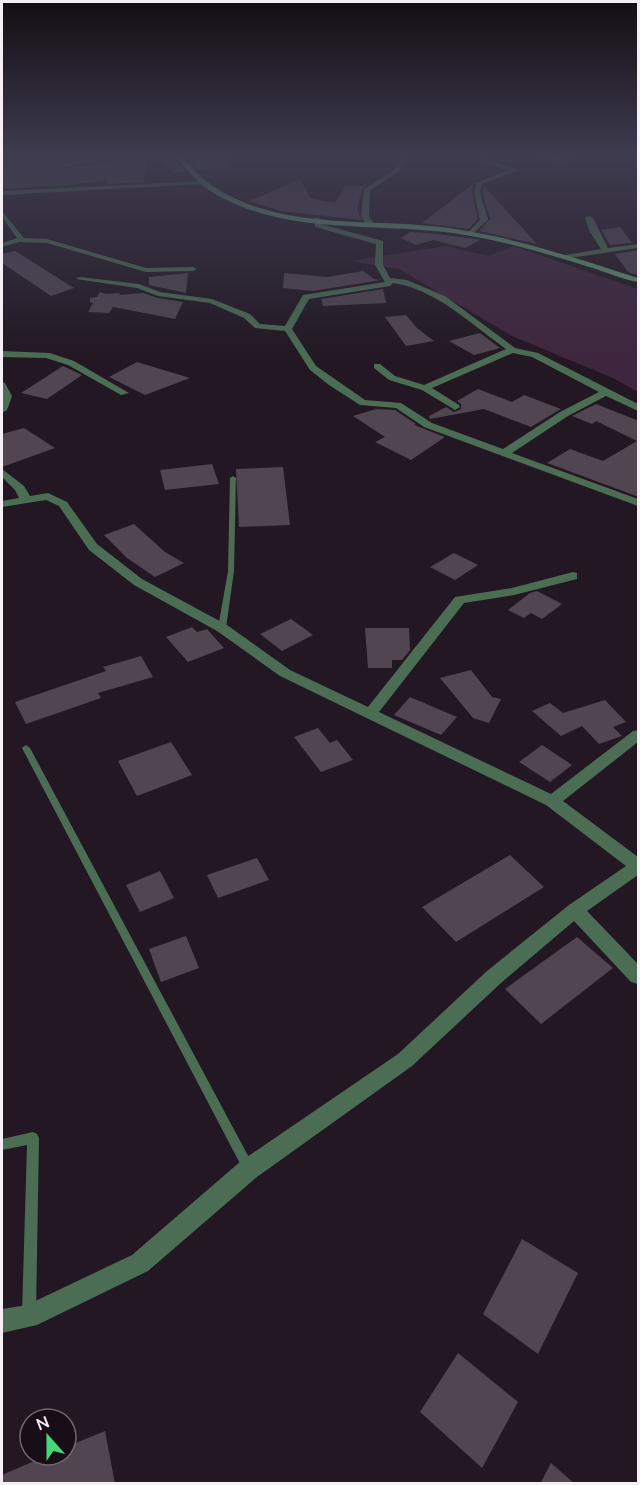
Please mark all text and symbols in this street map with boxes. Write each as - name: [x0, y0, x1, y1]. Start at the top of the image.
- north arrow: [18, 1407, 78, 1467]
- text: N: [33, 1411, 52, 1434]

